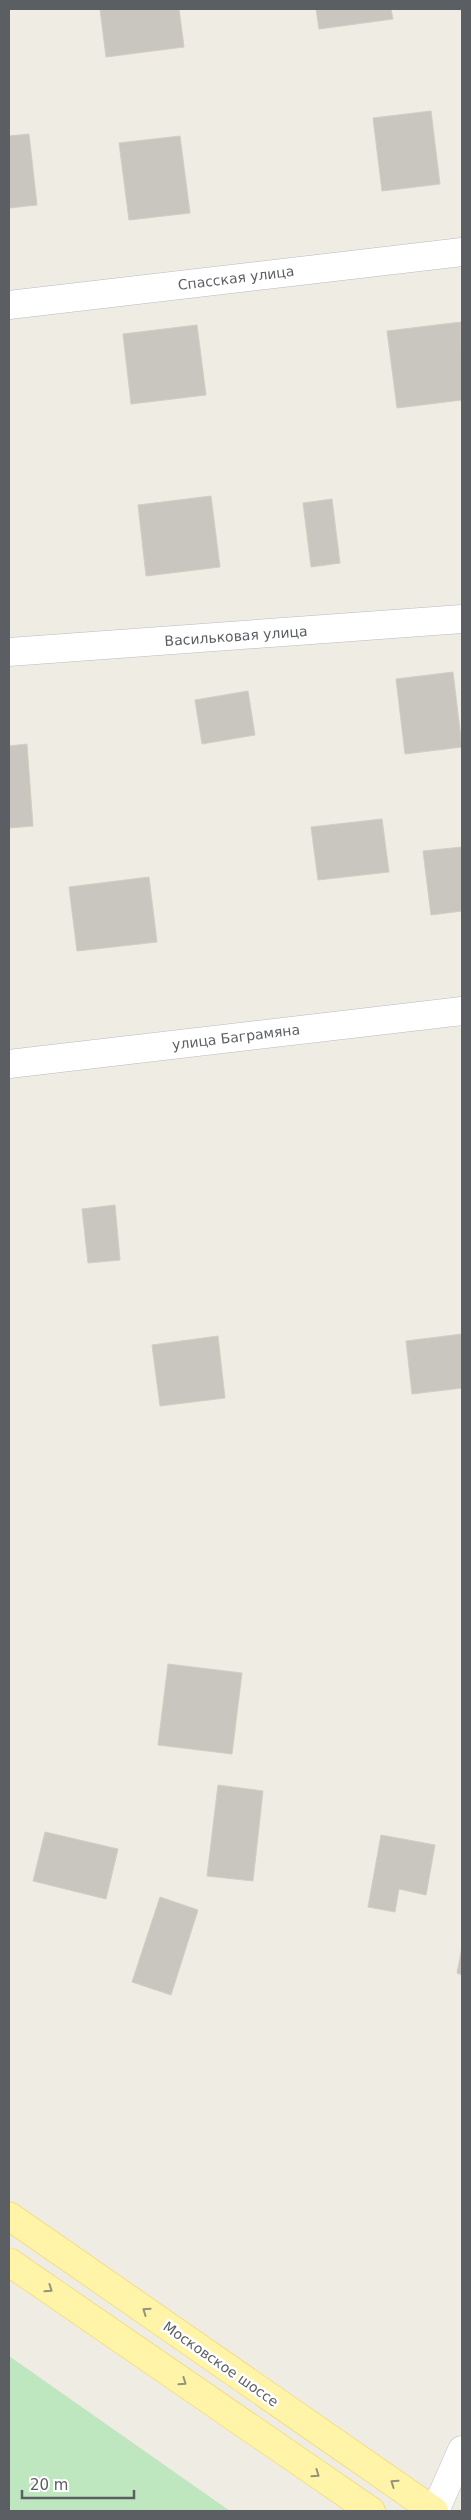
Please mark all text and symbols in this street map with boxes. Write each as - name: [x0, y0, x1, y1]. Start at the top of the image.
- street label: Спасская улица: [177, 263, 295, 293]
- street label: Васильковая улица: [164, 623, 308, 649]
- street label: улица Баграмяна: [171, 1021, 301, 1053]
- one-way arrow: [43, 2283, 53, 2292]
- one-way arrow: [142, 2308, 151, 2317]
- street label: Московское шоссе: [160, 2318, 282, 2410]
- one-way arrow: [177, 2376, 186, 2385]
- scale bar: [22, 2468, 135, 2500]
- one-way arrow: [311, 2468, 320, 2477]
- text: 20 m: [30, 2476, 68, 2494]
- one-way arrow: [390, 2480, 400, 2489]

